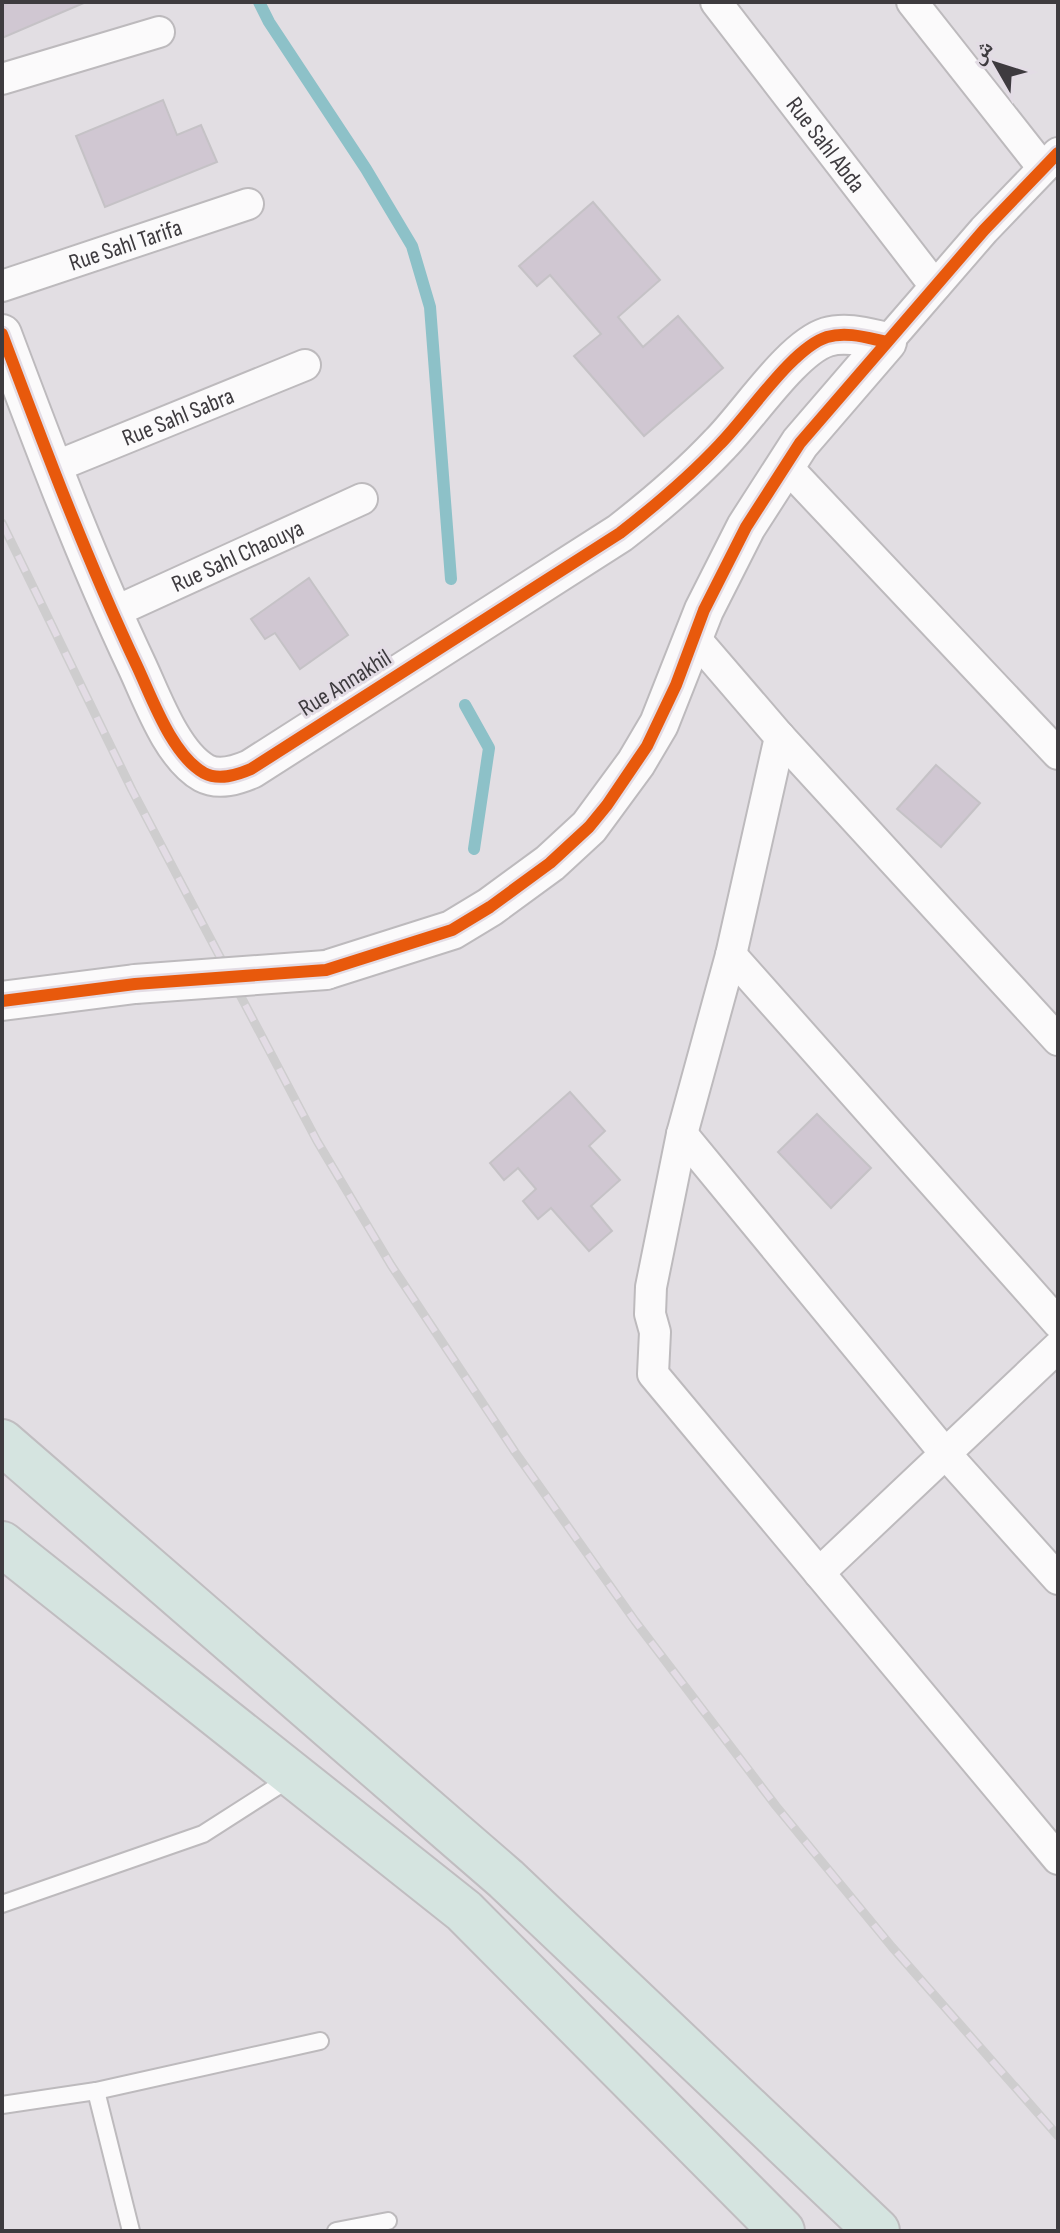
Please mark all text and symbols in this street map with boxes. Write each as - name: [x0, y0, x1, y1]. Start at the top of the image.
- north arrow: [956, 24, 1036, 104]
- text: ش: [964, 35, 999, 70]
- street label: Rue Sahl Abda: [780, 91, 872, 198]
- street label: Rue Sahl Tarifa: [65, 213, 186, 277]
- street label: Rue Sahl Sabra: [118, 381, 238, 452]
- street label: Rue Sahl Chaouya: [167, 513, 308, 598]
- street label: Rue Annakhil: [293, 643, 397, 723]

